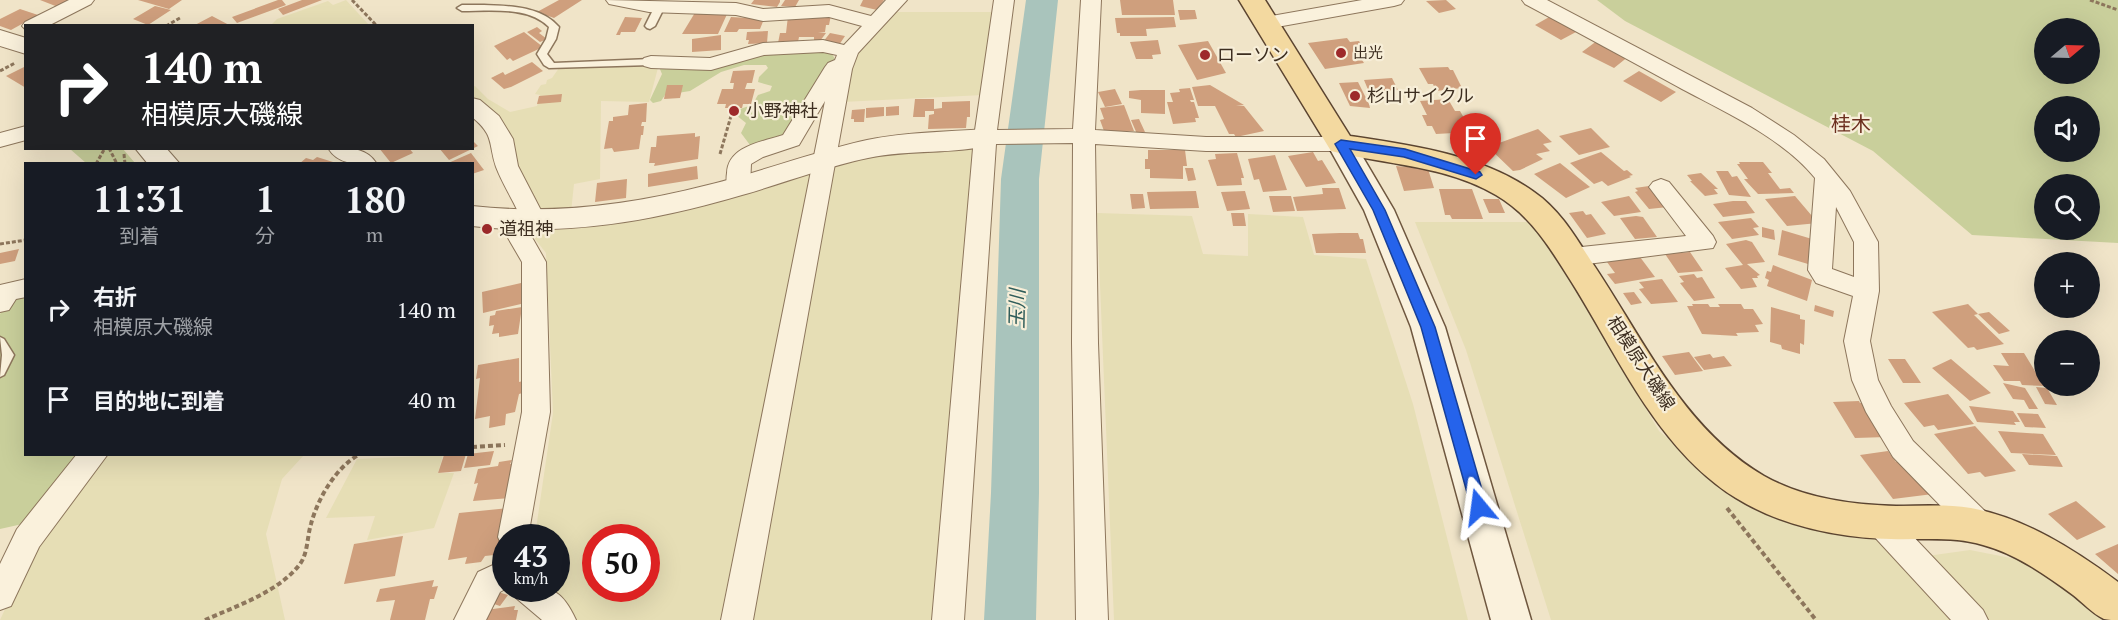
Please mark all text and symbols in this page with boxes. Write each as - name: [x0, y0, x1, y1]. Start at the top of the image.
- north arrow: [2034, 18, 2100, 84]
- map controls: [2034, 18, 2100, 396]
- text: 140 m: [141, 39, 262, 95]
- place label: ローソン: [1217, 42, 1289, 66]
- place label: 出光: [1353, 42, 1383, 62]
- marker: 出光: [1334, 46, 1348, 60]
- icon: right: [42, 48, 120, 126]
- marker: ローソン: [1198, 48, 1212, 62]
- place label: 杉山サイクル: [1367, 83, 1474, 107]
- marker: 杉山サイクル: [1348, 89, 1362, 103]
- text: 相模原大磯線: [141, 96, 303, 132]
- button: sound: [2034, 96, 2100, 162]
- place label: 小野神社: [746, 98, 818, 122]
- marker: 小野神社: [727, 104, 741, 118]
- district label: 桂木: [1831, 110, 1871, 137]
- pin: [1450, 113, 1501, 175]
- icon: arrive: [1459, 122, 1492, 155]
- button: search: [2034, 174, 2100, 240]
- text: 11:31: [93, 175, 186, 222]
- text: 1: [255, 175, 276, 222]
- text: 180: [344, 176, 405, 223]
- place label: 道祖神: [499, 216, 553, 240]
- text: m: [366, 221, 383, 248]
- text: 到着: [120, 222, 160, 249]
- text: 分: [255, 222, 275, 249]
- marker: 道祖神: [480, 222, 494, 236]
- button: +: [2034, 252, 2100, 318]
- text: 右折: [93, 282, 137, 311]
- water label: 玉川: [1003, 287, 1030, 329]
- icon: right: [42, 293, 75, 326]
- text: 140 m: [396, 295, 456, 324]
- street label: 相模原大磯線: [1602, 311, 1681, 414]
- text: 相模原大磯線: [93, 313, 213, 340]
- button: −: [2034, 330, 2100, 396]
- icon: arrive: [42, 383, 75, 416]
- text: 40 m: [408, 385, 456, 414]
- text: 目的地に到着: [93, 386, 225, 415]
- position arrow: [1447, 475, 1511, 539]
- speed limit sign: 50: [582, 524, 660, 602]
- text: 43: [514, 536, 548, 576]
- text: km/h: [514, 568, 548, 588]

